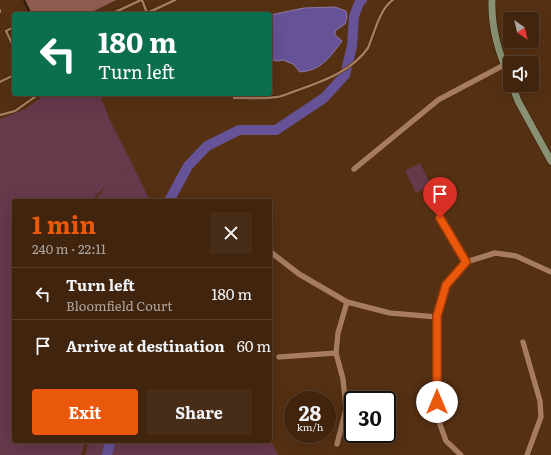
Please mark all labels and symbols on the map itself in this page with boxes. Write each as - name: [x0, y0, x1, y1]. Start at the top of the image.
- north arrow: [503, 12, 539, 48]
- pin: [423, 177, 457, 218]
- position arrow: [416, 381, 458, 423]
- speed limit sign: 30: [344, 391, 396, 443]

